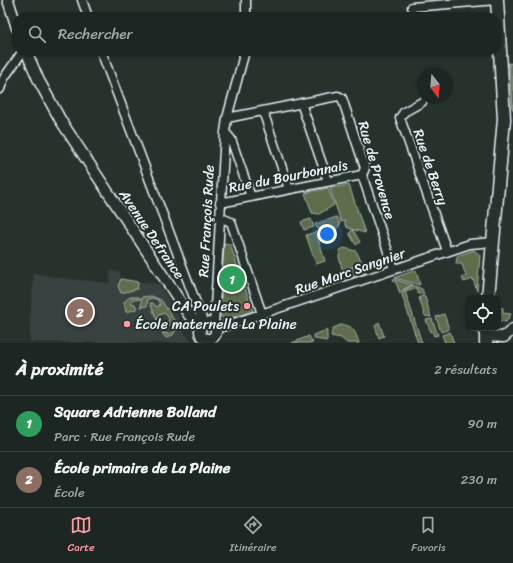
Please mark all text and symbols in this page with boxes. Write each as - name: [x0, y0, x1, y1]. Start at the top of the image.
- search box: [12, 12, 501, 56]
- text: Rechercher: [58, 21, 133, 47]
- icon: search: [26, 23, 48, 45]
- north arrow: [417, 68, 453, 104]
- street label: Rue de Provence: [351, 118, 403, 222]
- street label: Rue de Berry: [406, 126, 456, 209]
- street label: Rue du Bourbonnais: [226, 153, 350, 200]
- street label: Rue François Rude: [191, 164, 222, 278]
- street label: Avenue Defrance: [112, 183, 191, 285]
- your location: [317, 224, 337, 244]
- street label: Rue Marc Sangnier: [292, 240, 410, 302]
- pin: 1: [219, 264, 245, 294]
- place label: CA Poulets: [172, 294, 239, 319]
- map controls: [465, 295, 501, 331]
- button: locate: [465, 295, 501, 331]
- pin: 2: [67, 297, 93, 327]
- marker: CA Poulets: [242, 301, 252, 311]
- place label: École maternelle La Plaine: [135, 312, 297, 337]
- marker: École maternelle La Plaine: [122, 319, 132, 329]
- text: À proximité: [16, 354, 103, 384]
- text: 2 résultats: [434, 358, 497, 381]
- text: Square Adrienne Bolland: [54, 399, 216, 425]
- text: 1: [26, 412, 32, 435]
- text: 90 m: [467, 412, 497, 435]
- text: Parc · Rue François Rude: [54, 425, 195, 448]
- text: École primaire de La Plaine: [54, 455, 230, 481]
- text: 2: [25, 468, 33, 491]
- text: 230 m: [461, 468, 497, 491]
- text: École: [54, 481, 85, 504]
- tab: Carte: [67, 514, 95, 557]
- tab: Itinéraire: [230, 514, 277, 557]
- tab: Favoris: [411, 514, 446, 557]

